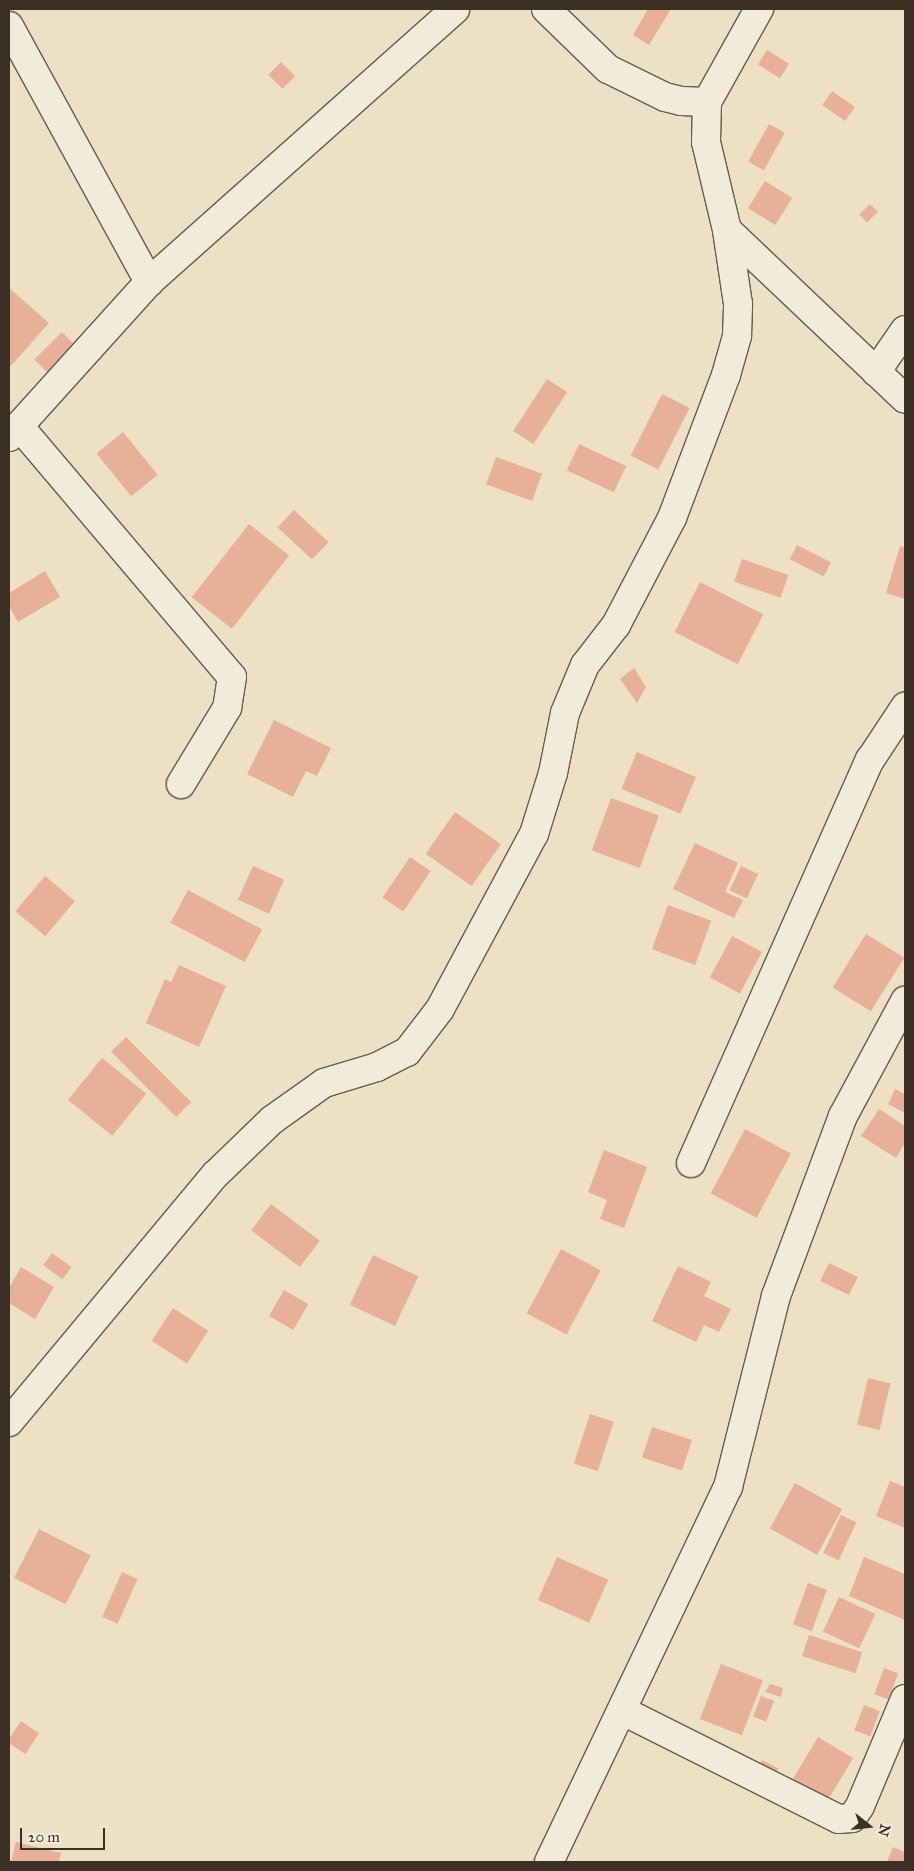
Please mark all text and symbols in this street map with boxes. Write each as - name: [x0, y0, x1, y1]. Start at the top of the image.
- north arrow: [844, 1801, 894, 1851]
- scale bar: [22, 1818, 108, 1850]
- text: N: [874, 1822, 894, 1838]
- text: 20 m: [28, 1828, 60, 1846]

